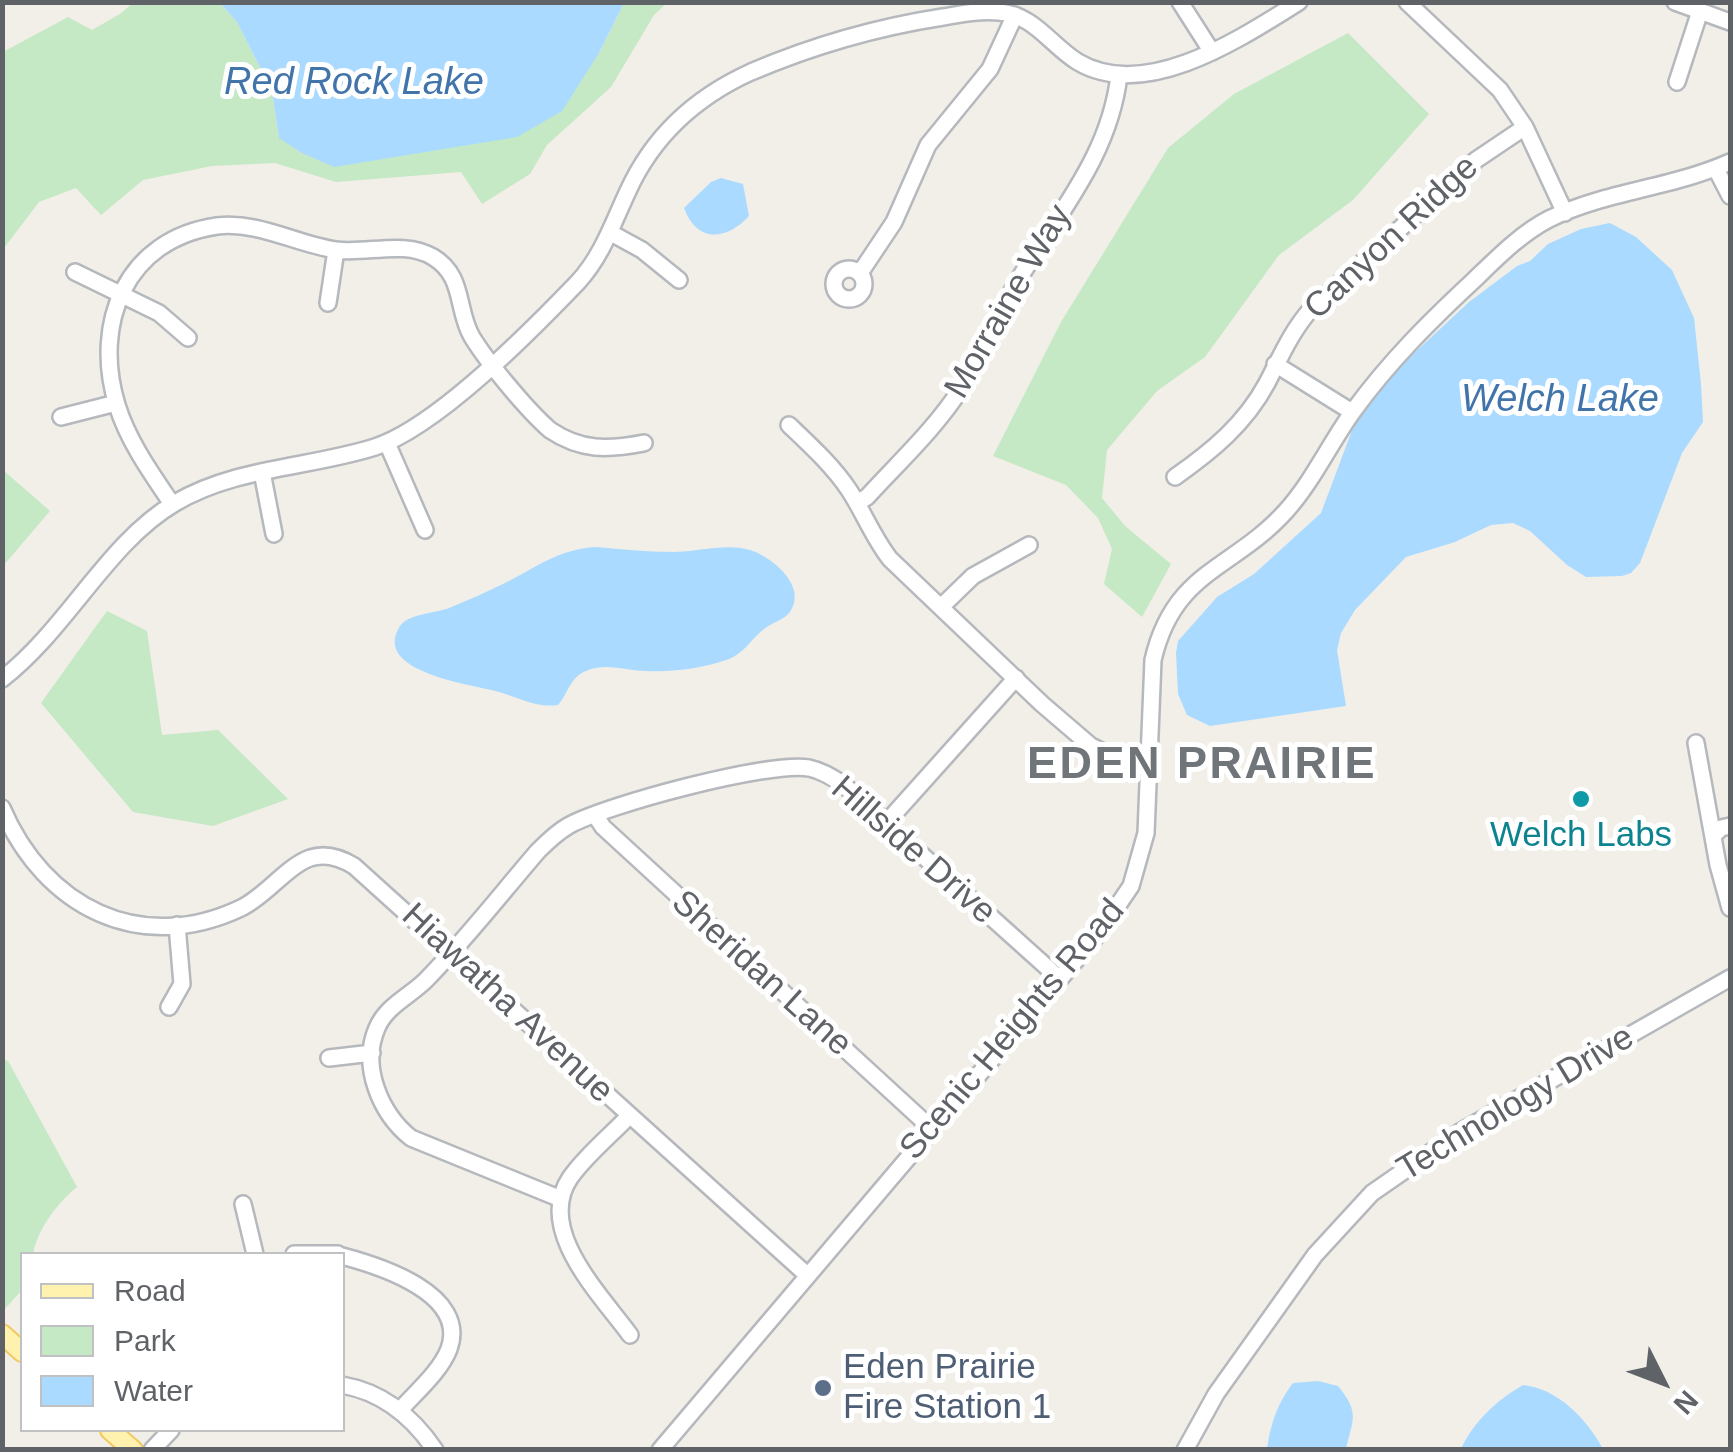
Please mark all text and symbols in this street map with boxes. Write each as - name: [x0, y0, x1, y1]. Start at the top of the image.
- water label: Red Rock Lake: [224, 60, 484, 106]
- street label: Canyon Ridge: [1297, 147, 1487, 329]
- street label: Morraine Way: [937, 198, 1081, 406]
- water label: Welch Lake: [1461, 377, 1659, 423]
- district label: EDEN PRAIRIE: [1027, 739, 1377, 793]
- street label: Hillside Drive: [822, 768, 1004, 934]
- marker: Welch Labs: [1570, 788, 1592, 810]
- place label: Welch Labs: [1490, 815, 1672, 857]
- street label: Sheridan Lane: [662, 882, 860, 1066]
- street label: Scenic Heights Road: [892, 891, 1134, 1169]
- street label: Hiawatha Avenue: [393, 895, 621, 1113]
- street label: Technology Drive: [1390, 1017, 1642, 1191]
- legend: [20, 1252, 345, 1432]
- text: Road: [114, 1274, 186, 1307]
- text: Park: [114, 1324, 176, 1357]
- north arrow: [1613, 1332, 1713, 1432]
- place label: Eden Prairie Fire Station 1: [843, 1347, 1051, 1429]
- text: Water: [114, 1374, 193, 1407]
- marker: Eden Prairie Fire Station 1: [812, 1377, 834, 1399]
- text: N: [1667, 1385, 1704, 1420]

